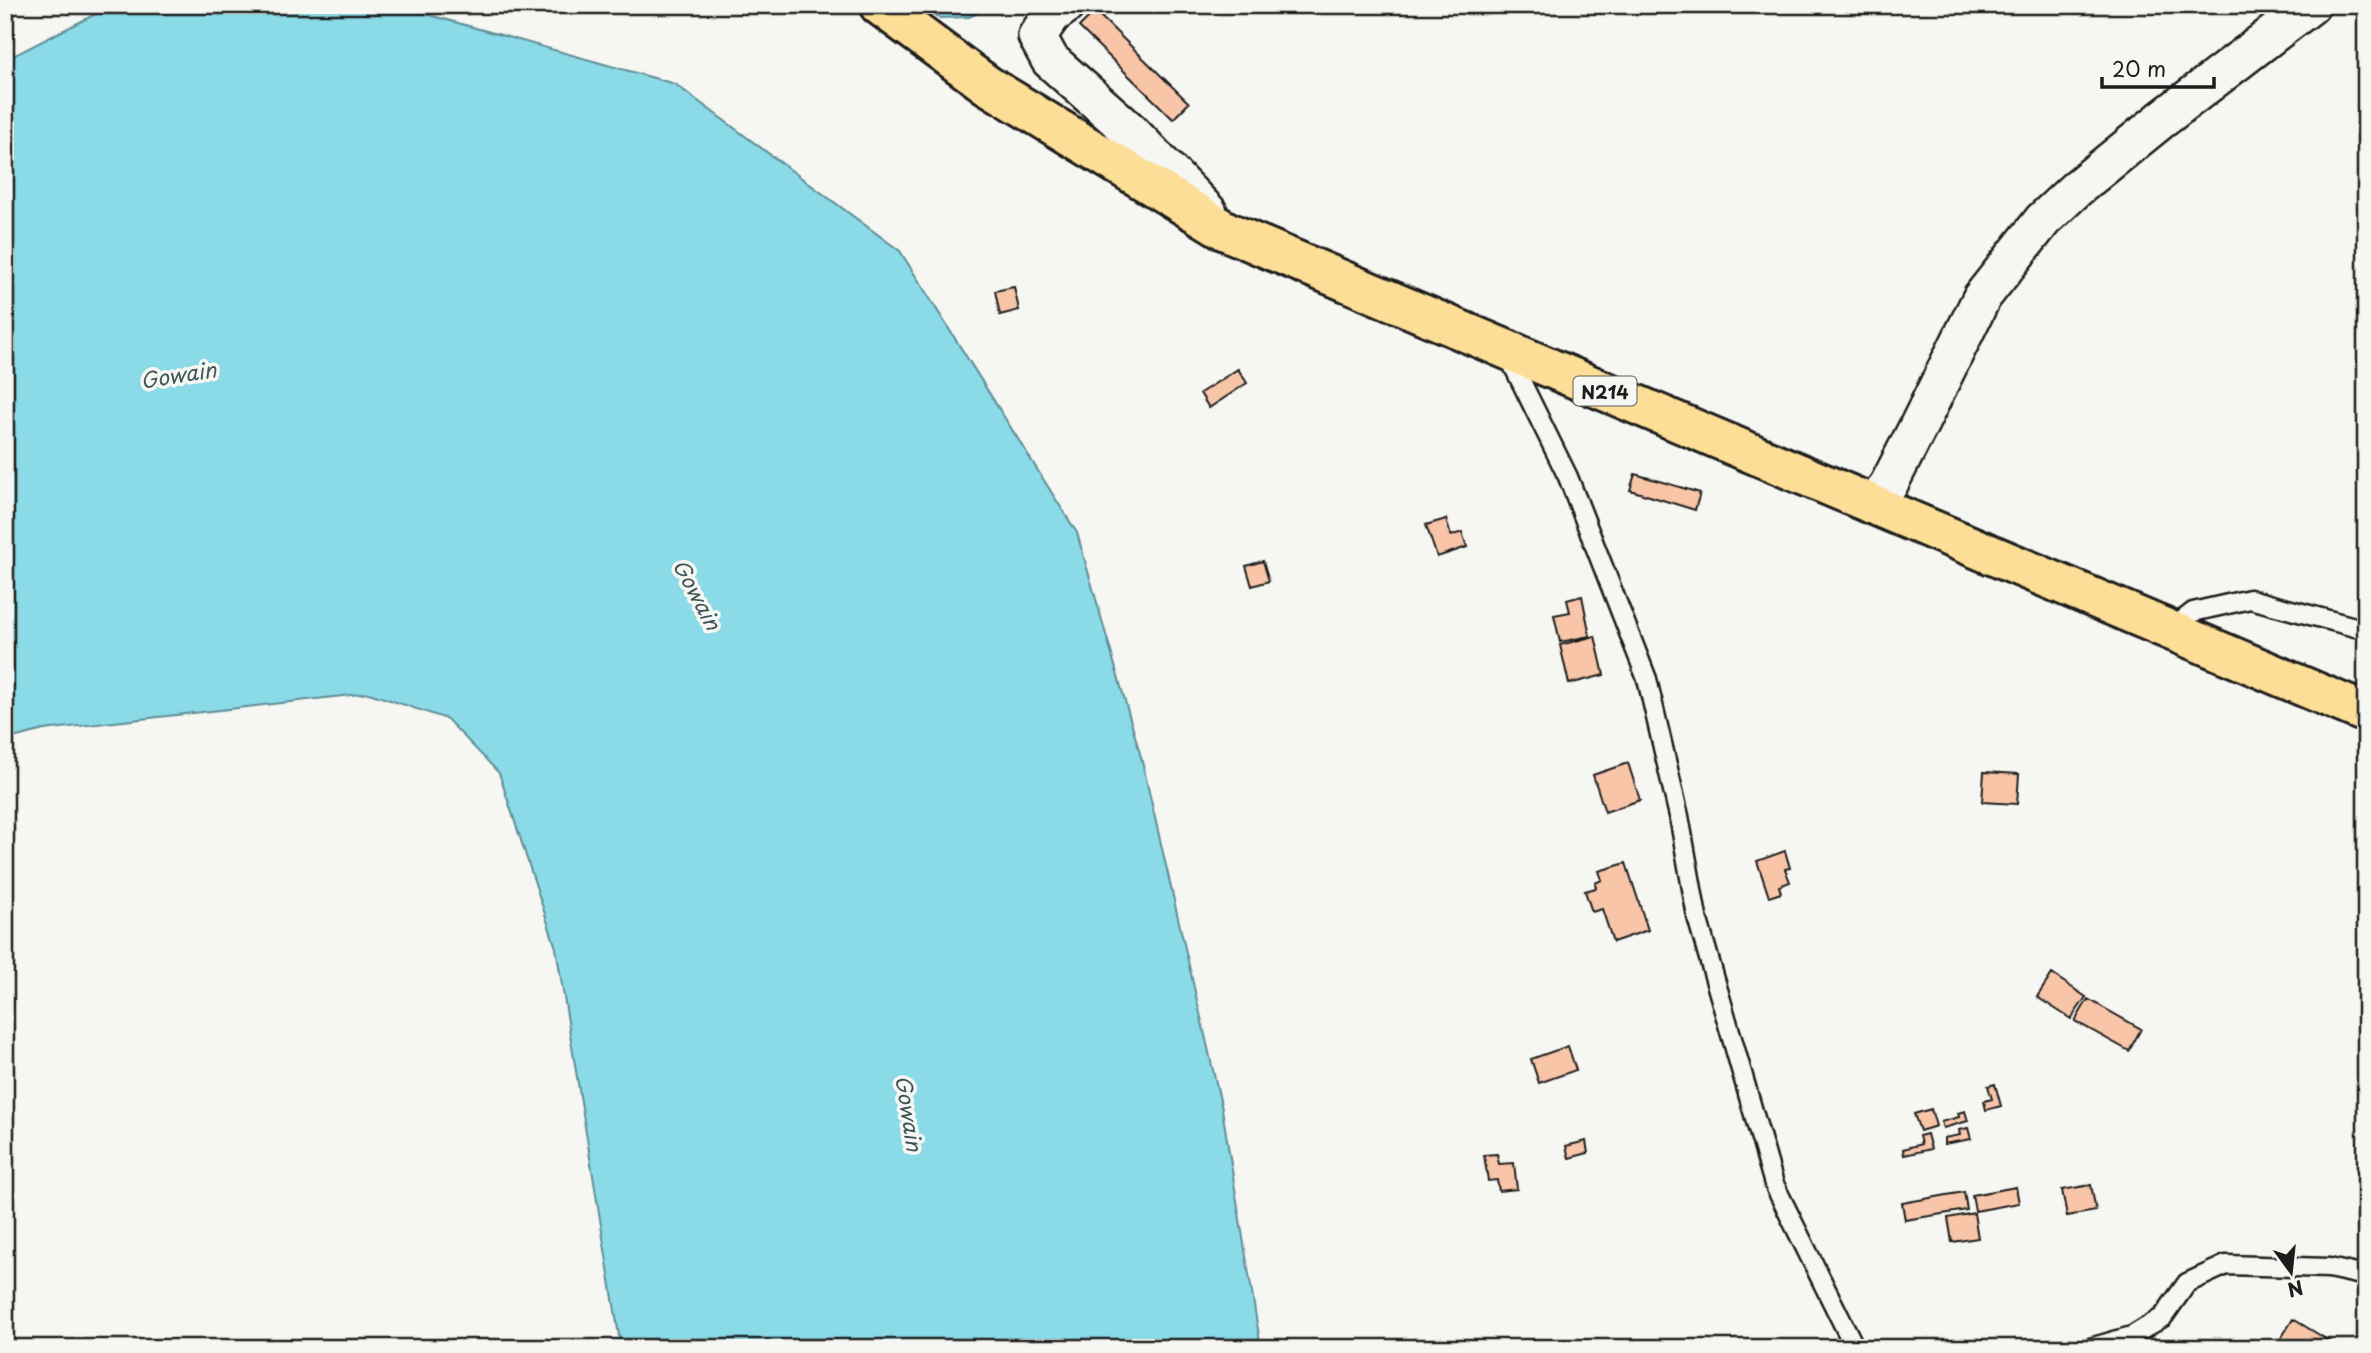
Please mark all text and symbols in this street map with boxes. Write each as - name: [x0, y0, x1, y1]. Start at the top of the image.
- scale bar: [2102, 46, 2214, 90]
- text: 20 m: [2112, 52, 2166, 84]
- water label: Gowain: [138, 352, 220, 396]
- road number: N214: [1574, 376, 1636, 405]
- water label: Gowain: [666, 553, 731, 636]
- water label: Gowain: [888, 1073, 932, 1155]
- north arrow: [2256, 1238, 2326, 1308]
- text: N: [2285, 1274, 2307, 1305]

